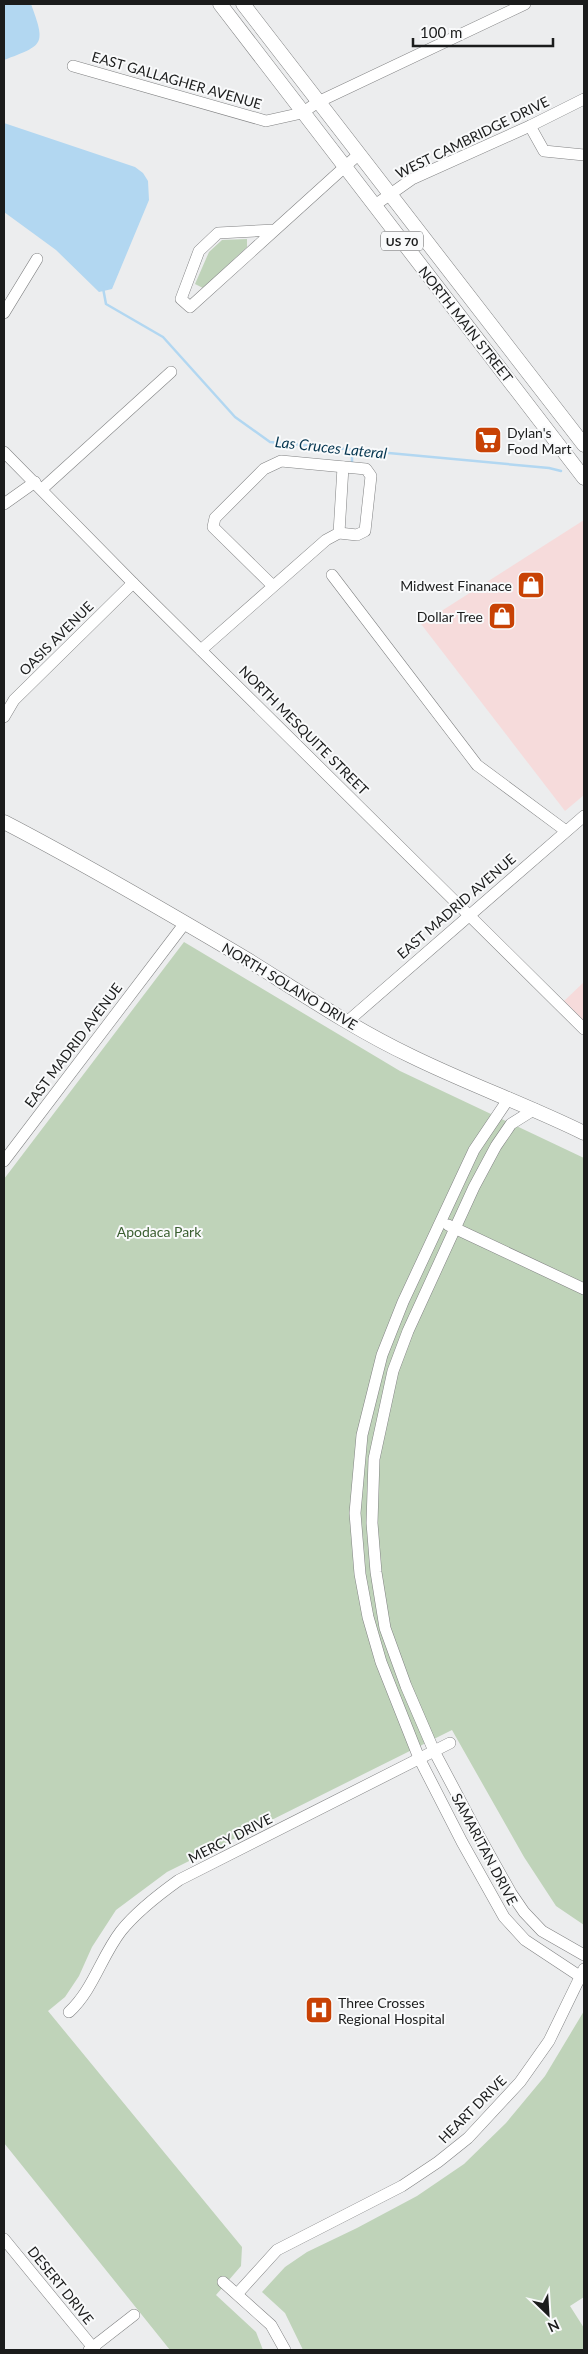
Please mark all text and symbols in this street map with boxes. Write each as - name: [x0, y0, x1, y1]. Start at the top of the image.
- scale bar: [413, 15, 553, 47]
- text: 100 m: [420, 23, 462, 41]
- street label: EAST GALLAGHER AVENUE: [90, 48, 264, 112]
- street label: WEST CAMBRIDGE DRIVE: [392, 92, 552, 182]
- road number: US 70: [381, 232, 423, 250]
- street label: NORTH MAIN STREET: [415, 263, 517, 386]
- place label: Dylan's Food Mart: [507, 424, 571, 457]
- supermarket icon: Dylan's Food Mart: [473, 425, 503, 455]
- water label: Las Cruces Lateral: [274, 432, 388, 462]
- shop icon: Midwest Finanace: [516, 570, 546, 600]
- place label: Midwest Finanace: [400, 577, 512, 594]
- street label: OASIS AVENUE: [15, 597, 97, 679]
- shop icon: Dollar Tree: [487, 601, 517, 631]
- place label: Dollar Tree: [417, 608, 483, 625]
- street label: NORTH MESQUITE STREET: [236, 662, 373, 799]
- street label: EAST MADRID AVENUE: [393, 850, 519, 962]
- street label: NORTH SOLANO DRIVE: [219, 939, 361, 1033]
- street label: EAST MADRID AVENUE: [21, 979, 125, 1111]
- park label: Apodaca Park: [117, 1223, 202, 1240]
- street label: SAMARITAN DRIVE: [448, 1790, 522, 1908]
- street label: MERCY DRIVE: [185, 1810, 275, 1866]
- place label: Three Crosses Regional Hospital: [338, 1994, 445, 2027]
- hospital icon: Three Crosses Regional Hospital: [304, 1995, 334, 2025]
- street label: HEART DRIVE: [435, 2072, 509, 2146]
- street label: DESERT DRIVE: [24, 2243, 98, 2327]
- north arrow: [523, 2289, 573, 2339]
- text: N: [545, 2316, 562, 2336]

